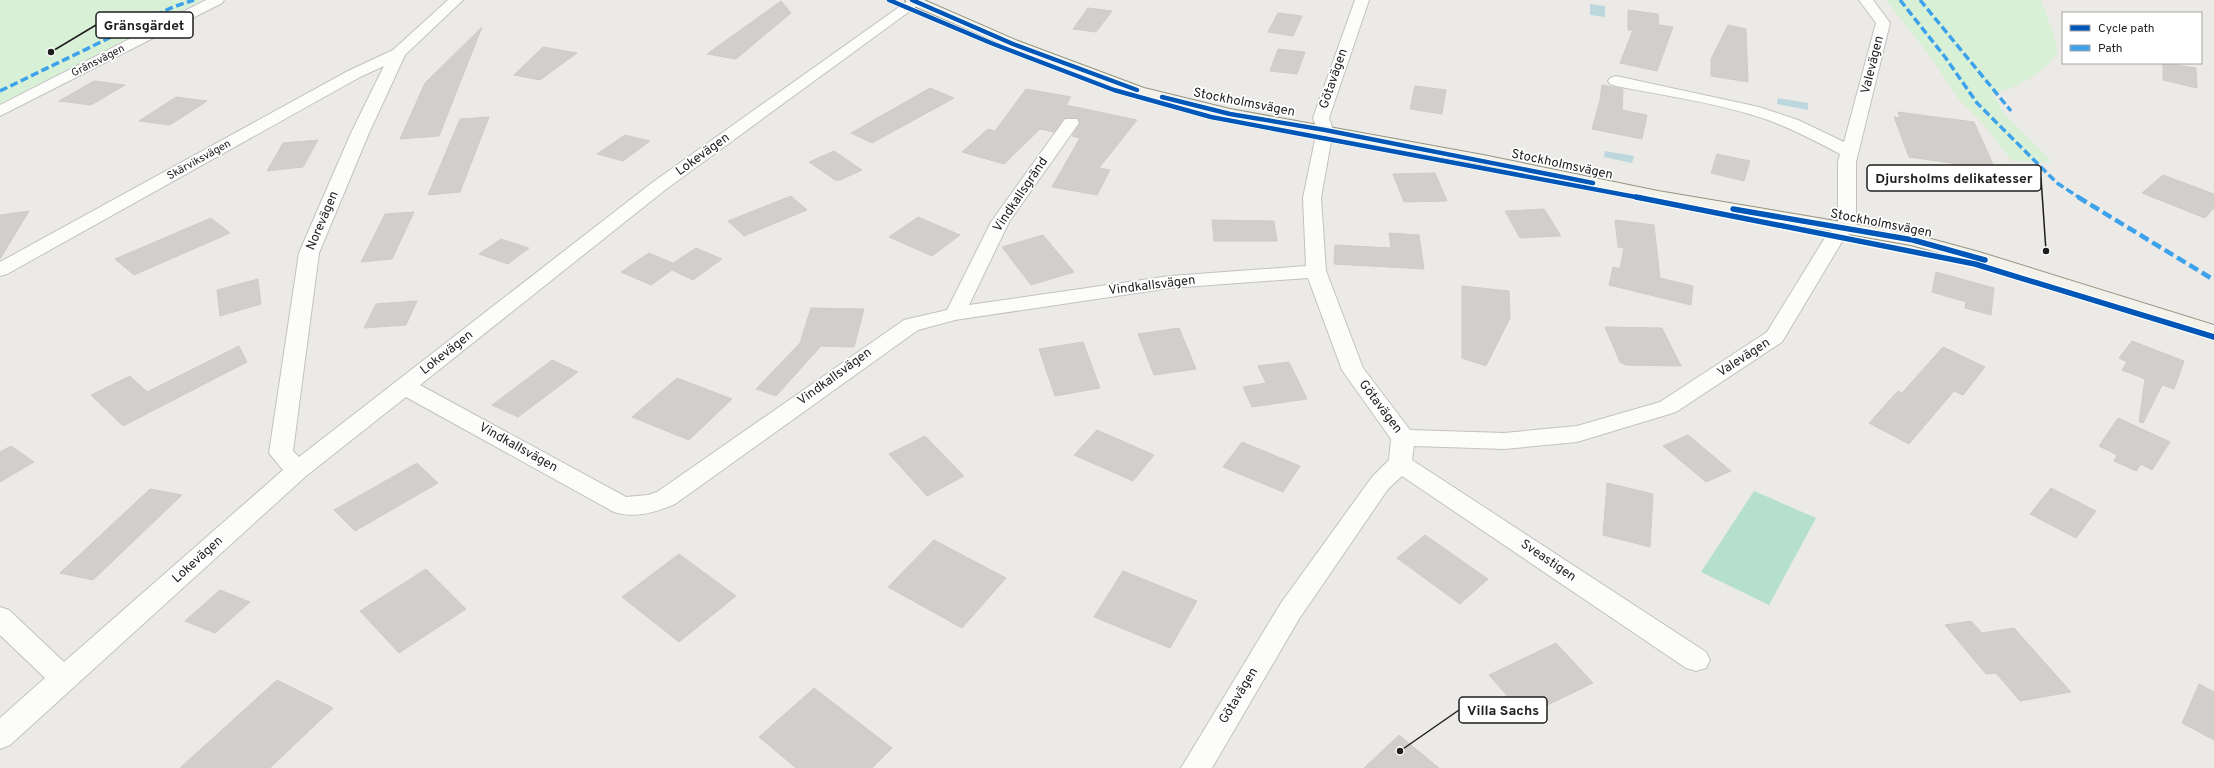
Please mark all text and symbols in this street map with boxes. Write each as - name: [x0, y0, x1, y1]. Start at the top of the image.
- callout: Gränsgärdet: [96, 12, 193, 38]
- legend: [2062, 12, 2202, 64]
- text: Gränsgärdet: [104, 18, 184, 35]
- text: Cycle path: [2098, 21, 2155, 37]
- street label: Valevägen: [1858, 34, 1888, 96]
- text: Path: [2098, 41, 2123, 57]
- street label: Gränsvägen: [69, 42, 127, 80]
- street label: Götavägen: [1316, 47, 1352, 111]
- street label: Stockholmsvägen: [1192, 85, 1296, 121]
- street label: Lokevägen: [673, 130, 733, 180]
- street label: Skärviksvägen: [165, 137, 233, 183]
- street label: Stockholmsvägen: [1510, 146, 1614, 184]
- street label: Vindkallsgränd: [990, 155, 1052, 235]
- callout: Djursholms delikatesser: [1867, 165, 2041, 191]
- text: Djursholms delikatesser: [1875, 171, 2033, 188]
- street label: Norevägen: [303, 189, 343, 253]
- street label: Stockholmsvägen: [1829, 206, 1933, 242]
- street label: Vindkallsvägen: [1108, 273, 1196, 299]
- street label: Lokevägen: [417, 327, 477, 379]
- street label: Valevägen: [1715, 335, 1773, 381]
- street label: Vindkallsvägen: [795, 345, 875, 409]
- street label: Götavägen: [1355, 377, 1405, 437]
- street label: Vindkallsvägen: [476, 420, 560, 476]
- street label: Lokevägen: [169, 533, 227, 587]
- street label: Sveastigen: [1517, 537, 1579, 585]
- street label: Götavägen: [1216, 665, 1262, 727]
- callout: Villa Sachs: [1459, 697, 1547, 723]
- text: Villa Sachs: [1467, 703, 1539, 720]

